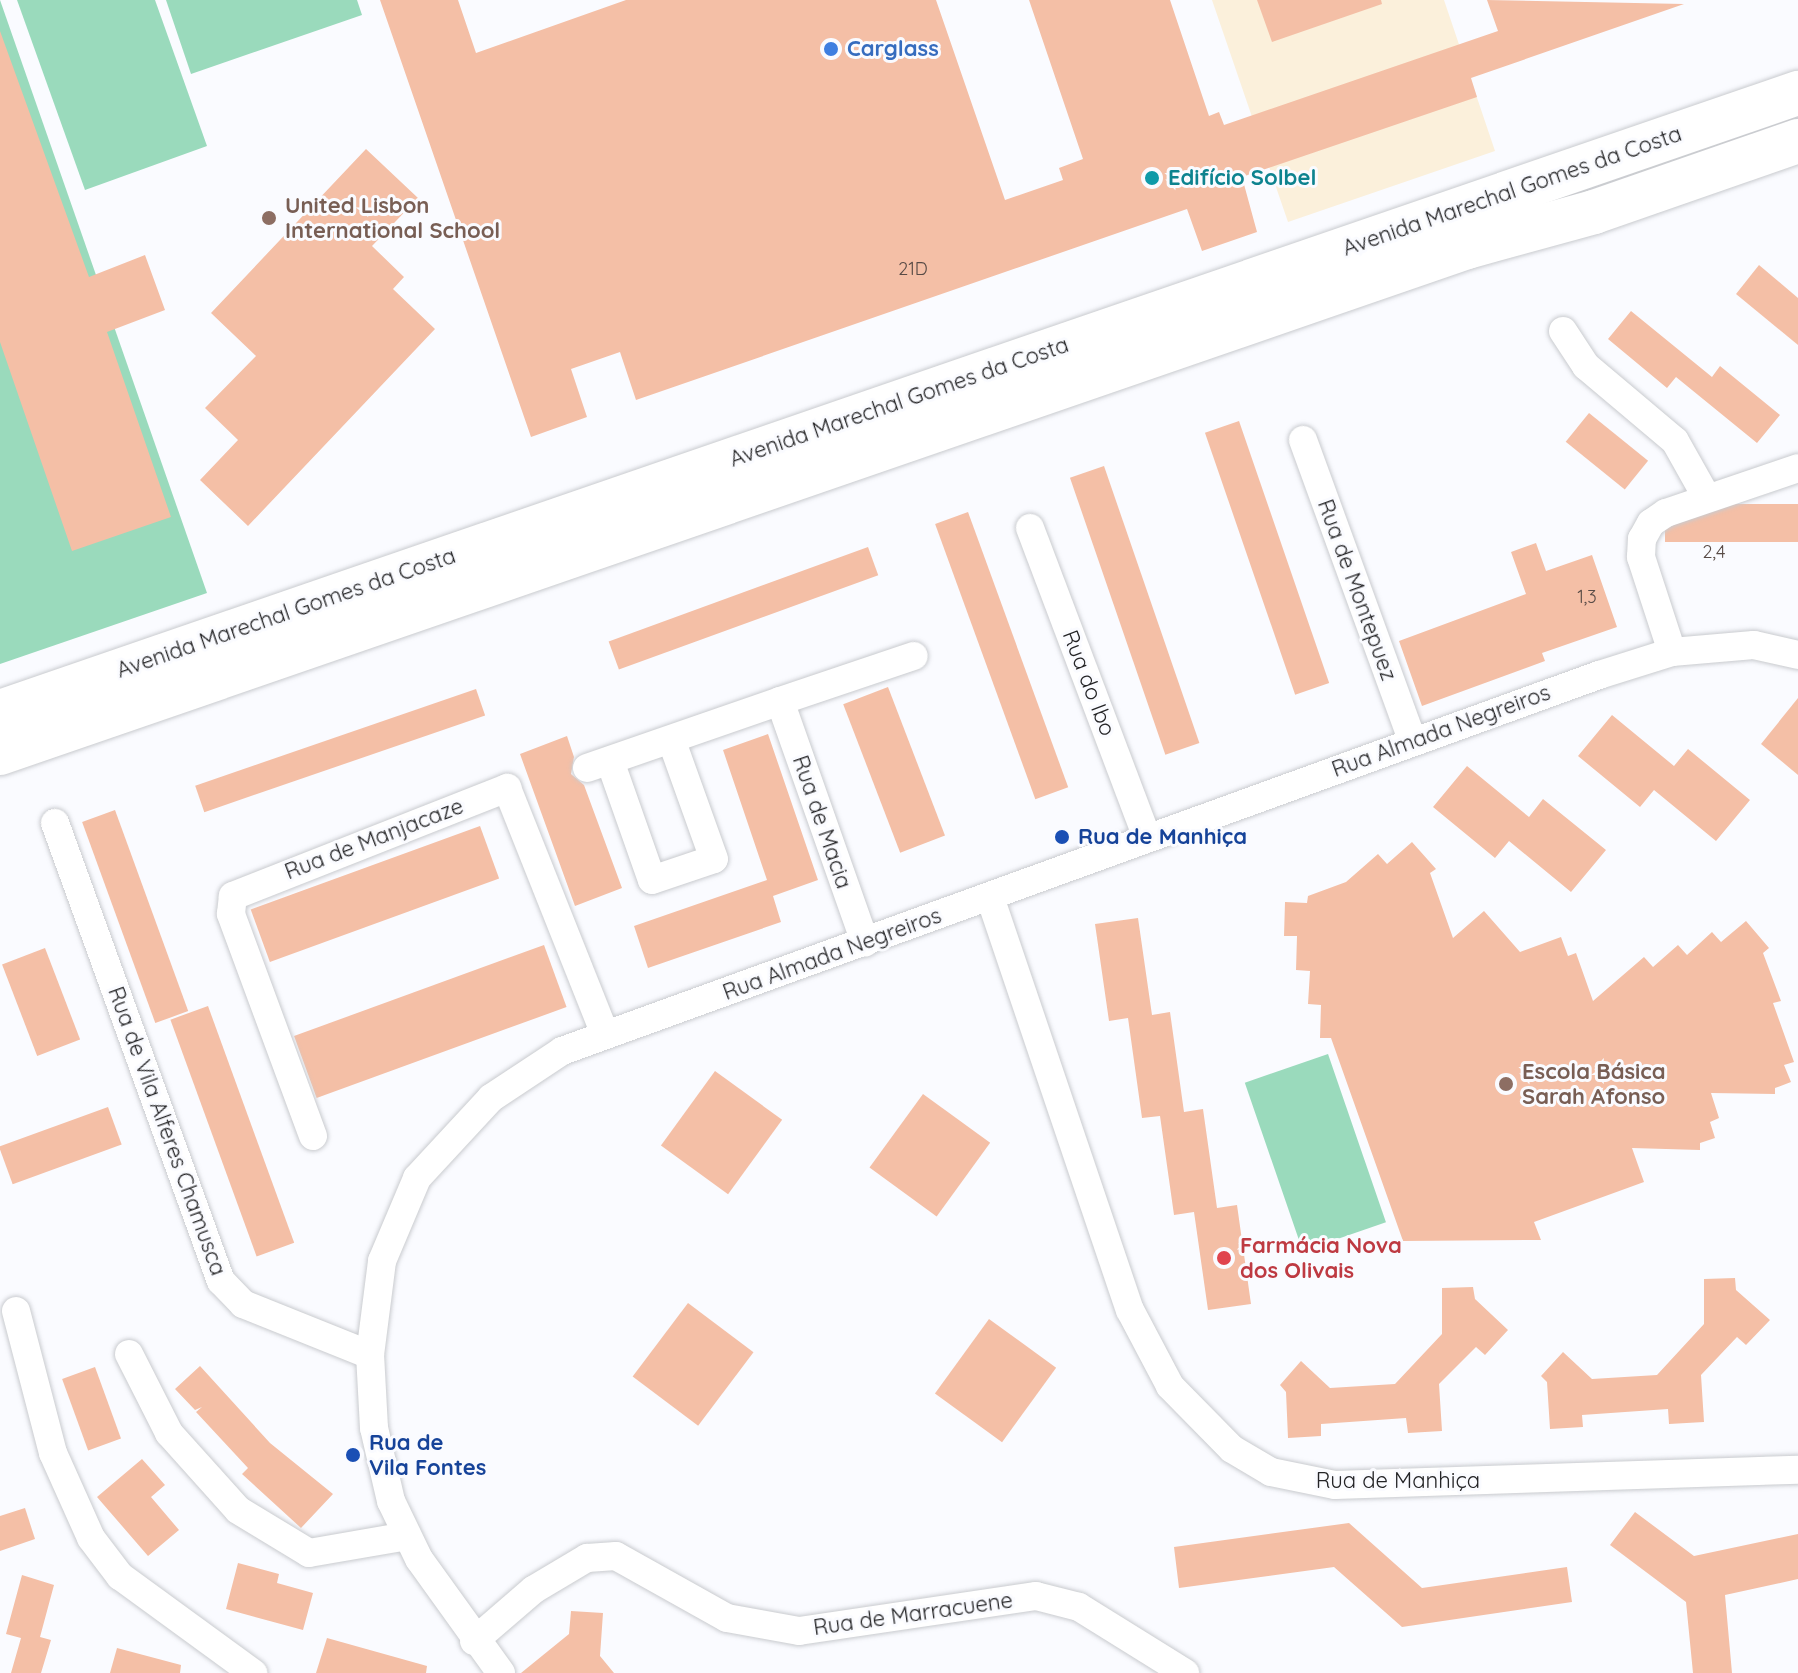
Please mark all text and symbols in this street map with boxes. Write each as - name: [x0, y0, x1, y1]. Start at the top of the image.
- place label: Carglass: [847, 36, 939, 62]
- marker: Carglass: [822, 40, 840, 58]
- street label: Avenida Marechal Gomes da Costa: [1339, 120, 1685, 262]
- place label: Edifício Solbel: [1168, 165, 1316, 191]
- marker: Edifício Solbel: [1143, 169, 1161, 187]
- place label: United Lisbon International School: [285, 192, 500, 244]
- marker: United Lisbon International School: [260, 209, 278, 227]
- house number: 21D: [898, 258, 928, 280]
- street label: Avenida Marechal Gomes da Costa: [726, 331, 1072, 473]
- street label: Rua de Montepuez: [1312, 496, 1402, 684]
- house number: 2,4: [1703, 541, 1725, 563]
- street label: Avenida Marechal Gomes da Costa: [113, 542, 459, 684]
- house number: 1,3: [1577, 586, 1597, 608]
- street label: Rua do Ibo: [1057, 626, 1121, 740]
- street label: Rua Almada Negreiros: [1328, 679, 1554, 783]
- street label: Rua de Macia: [787, 752, 857, 892]
- street label: Rua de Manjacaze: [281, 793, 467, 885]
- place label: Rua de Manhiça: [1078, 824, 1247, 850]
- marker: Rua de Manhiça: [1053, 828, 1071, 846]
- street label: Rua Almada Negreiros: [719, 902, 945, 1006]
- street label: Rua de Vila Alferes Chamusca: [102, 983, 232, 1279]
- place label: Escola Básica Sarah Afonso: [1522, 1058, 1666, 1110]
- marker: Escola Básica Sarah Afonso: [1497, 1075, 1515, 1093]
- place label: Farmácia Nova dos Olivais: [1240, 1232, 1402, 1284]
- marker: Farmácia Nova dos Olivais: [1215, 1249, 1233, 1267]
- place label: Rua de Vila Fontes: [369, 1429, 486, 1480]
- marker: Rua de Vila Fontes: [344, 1446, 362, 1464]
- street label: Rua de Manhiça: [1316, 1468, 1480, 1494]
- street label: Rua de Marracuene: [812, 1587, 1014, 1641]

